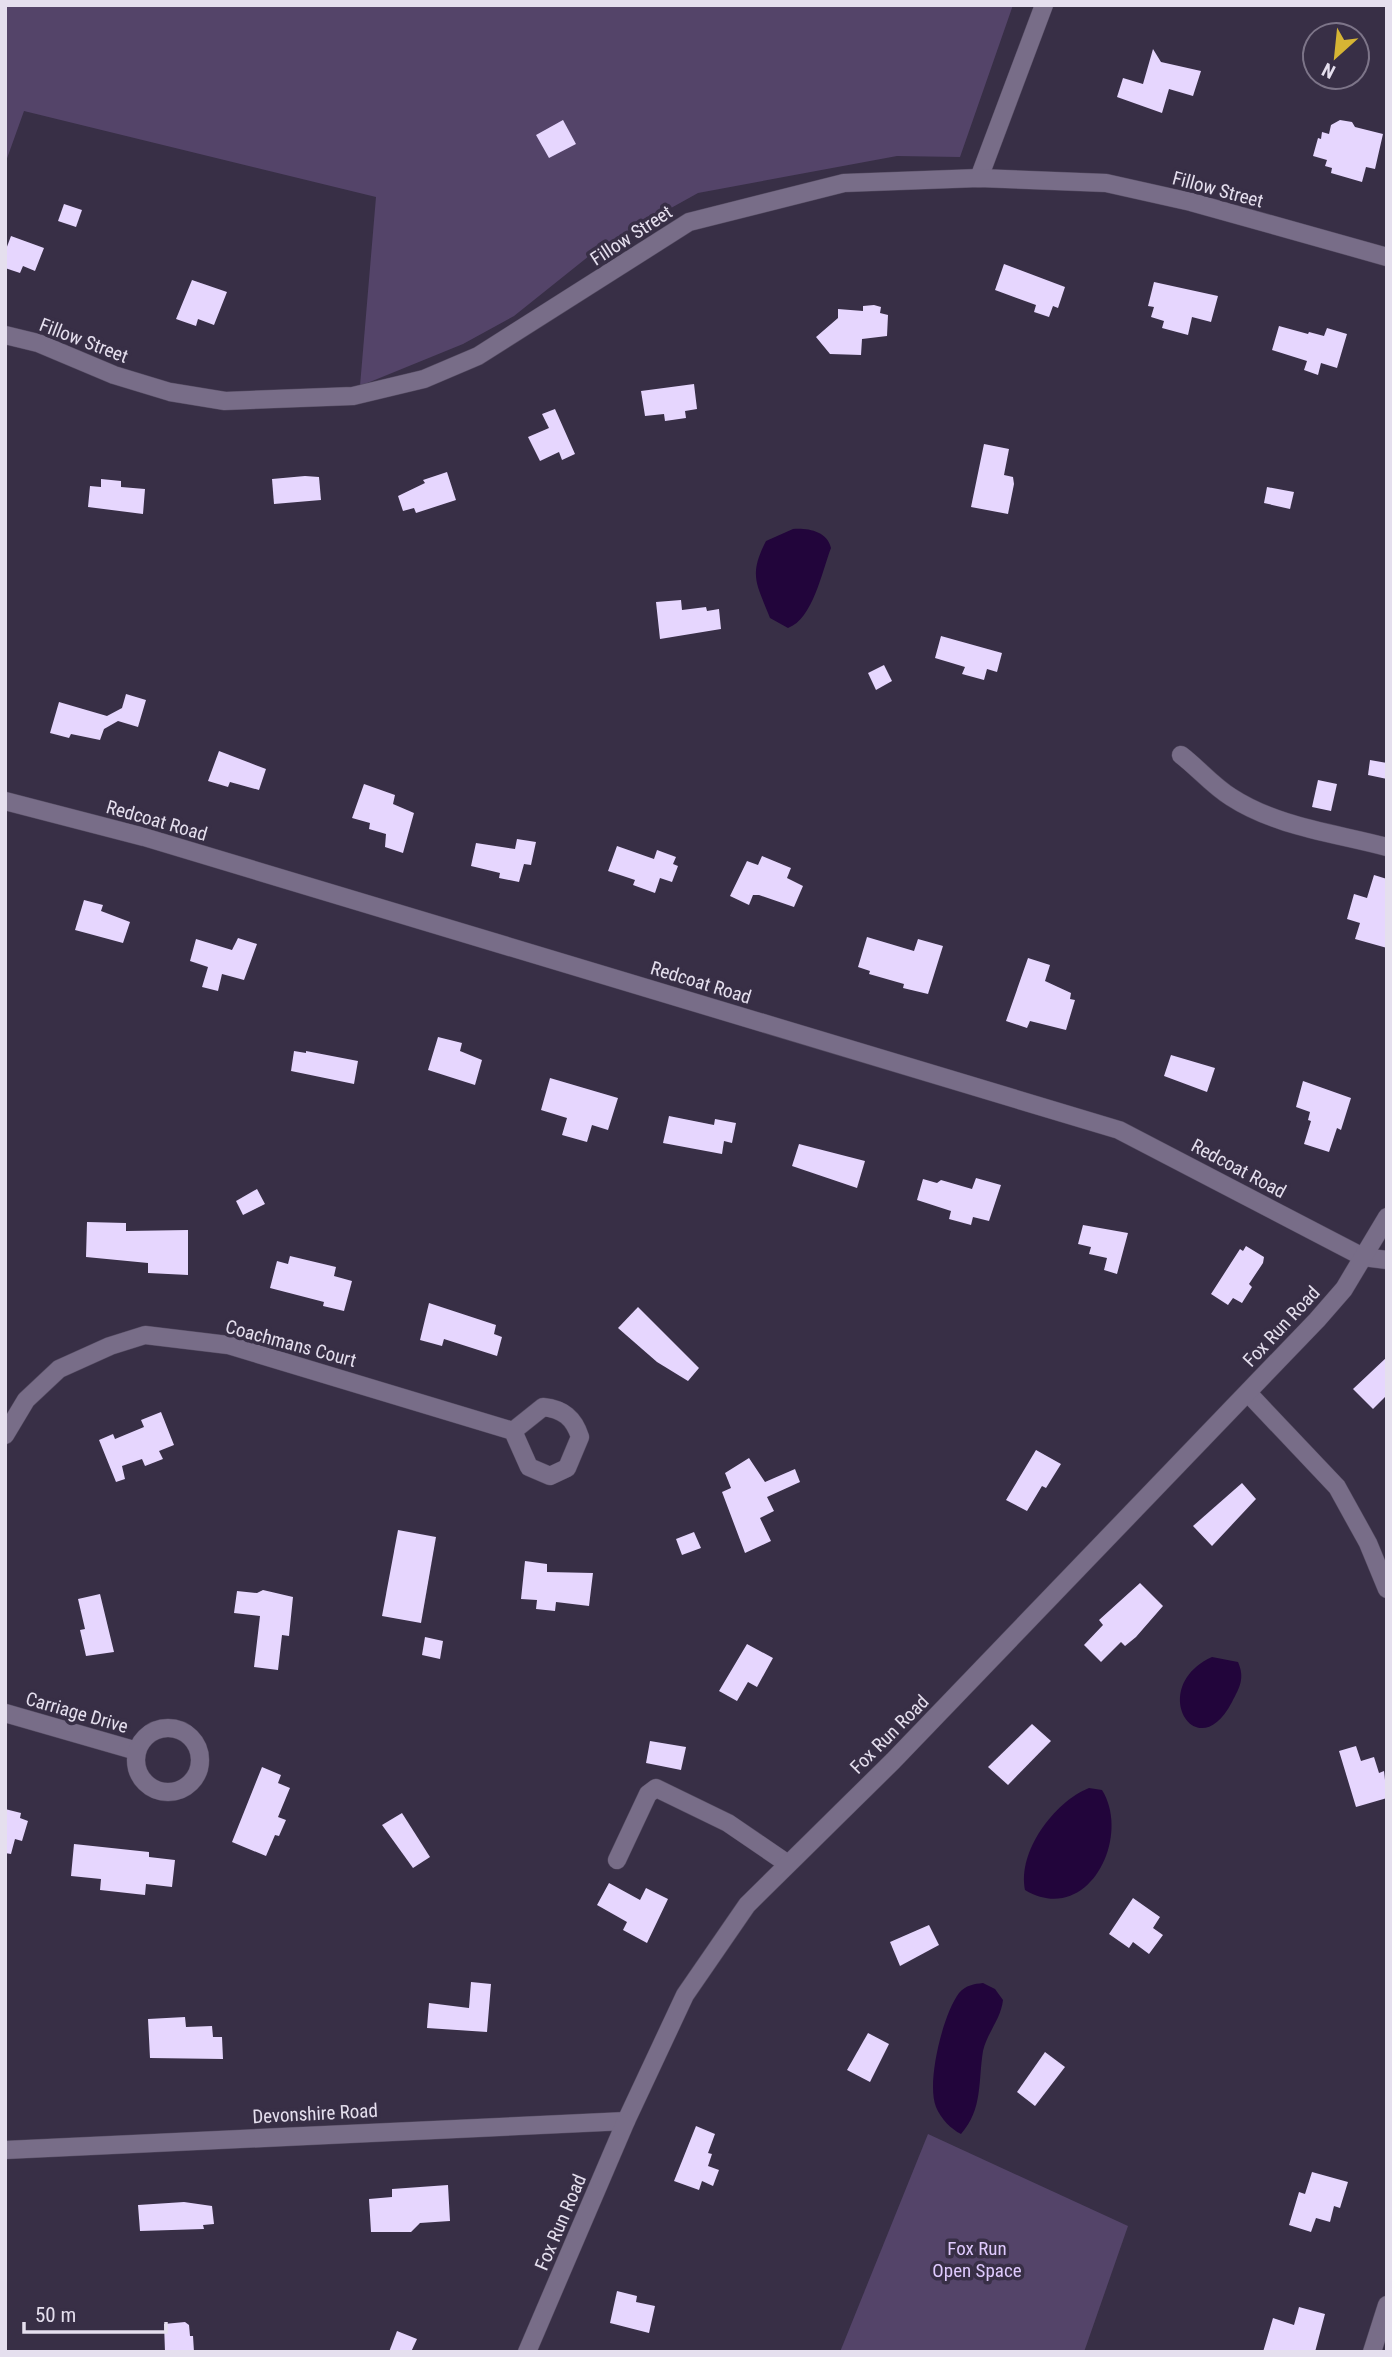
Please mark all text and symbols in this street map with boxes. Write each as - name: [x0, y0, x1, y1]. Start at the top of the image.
- north arrow: [1301, 21, 1371, 91]
- text: N: [1318, 58, 1339, 84]
- street label: Fillow Street: [1170, 166, 1266, 213]
- street label: Fillow Street: [586, 200, 677, 270]
- street label: Fillow Street: [36, 313, 131, 368]
- street label: Redcoat Road: [104, 795, 210, 846]
- street label: Redcoat Road: [648, 956, 754, 1009]
- street label: Redcoat Road: [1187, 1134, 1290, 1203]
- street label: Fox Run Road: [1238, 1281, 1325, 1371]
- street label: Coachmans Court: [223, 1315, 359, 1372]
- street label: Carriage Drive: [23, 1687, 131, 1738]
- street label: Fox Run Road: [845, 1690, 934, 1779]
- street label: Devonshire Road: [252, 2099, 378, 2128]
- street label: Fox Run Road: [530, 2171, 591, 2274]
- park label: Fox Run Open Space: [932, 2237, 1022, 2282]
- scale bar: [24, 2290, 166, 2334]
- text: 50 m: [35, 2303, 76, 2327]

